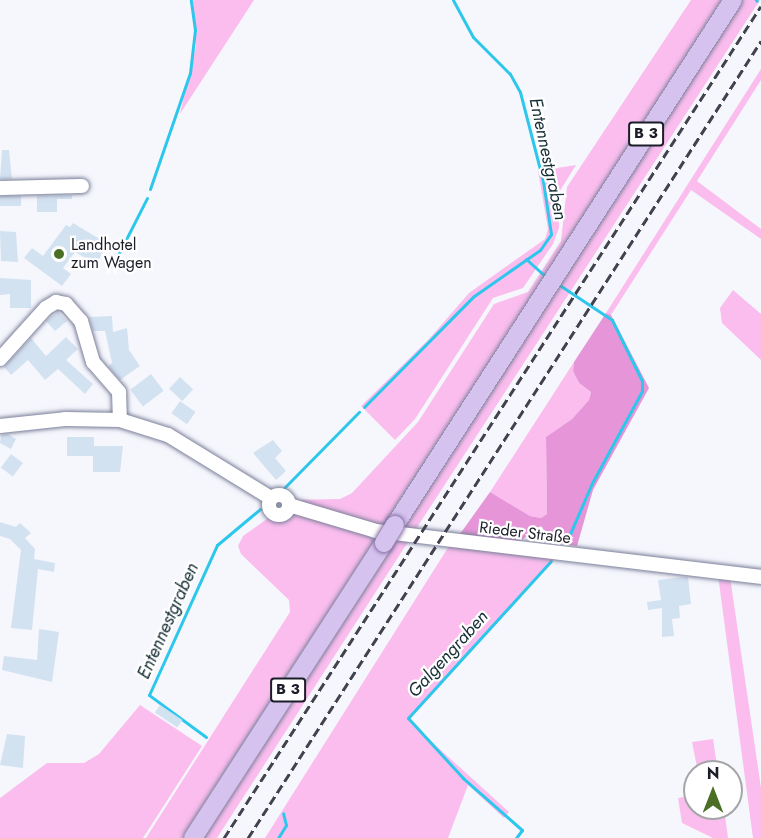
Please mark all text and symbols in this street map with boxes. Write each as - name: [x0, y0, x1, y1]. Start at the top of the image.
- water label: Entennestgraben: [524, 96, 572, 222]
- road number: B 3: [628, 122, 664, 146]
- place label: Landhotel zum Wagen: [71, 235, 152, 273]
- marker: Landhotel zum Wagen: [52, 247, 66, 261]
- street label: Rieder Straße: [478, 518, 572, 548]
- water label: Entennestgraben: [133, 560, 203, 682]
- water label: Galgengraben: [403, 606, 493, 702]
- road number: B 3: [270, 678, 306, 702]
- north arrow: [683, 760, 743, 820]
- text: N: [707, 762, 719, 785]

